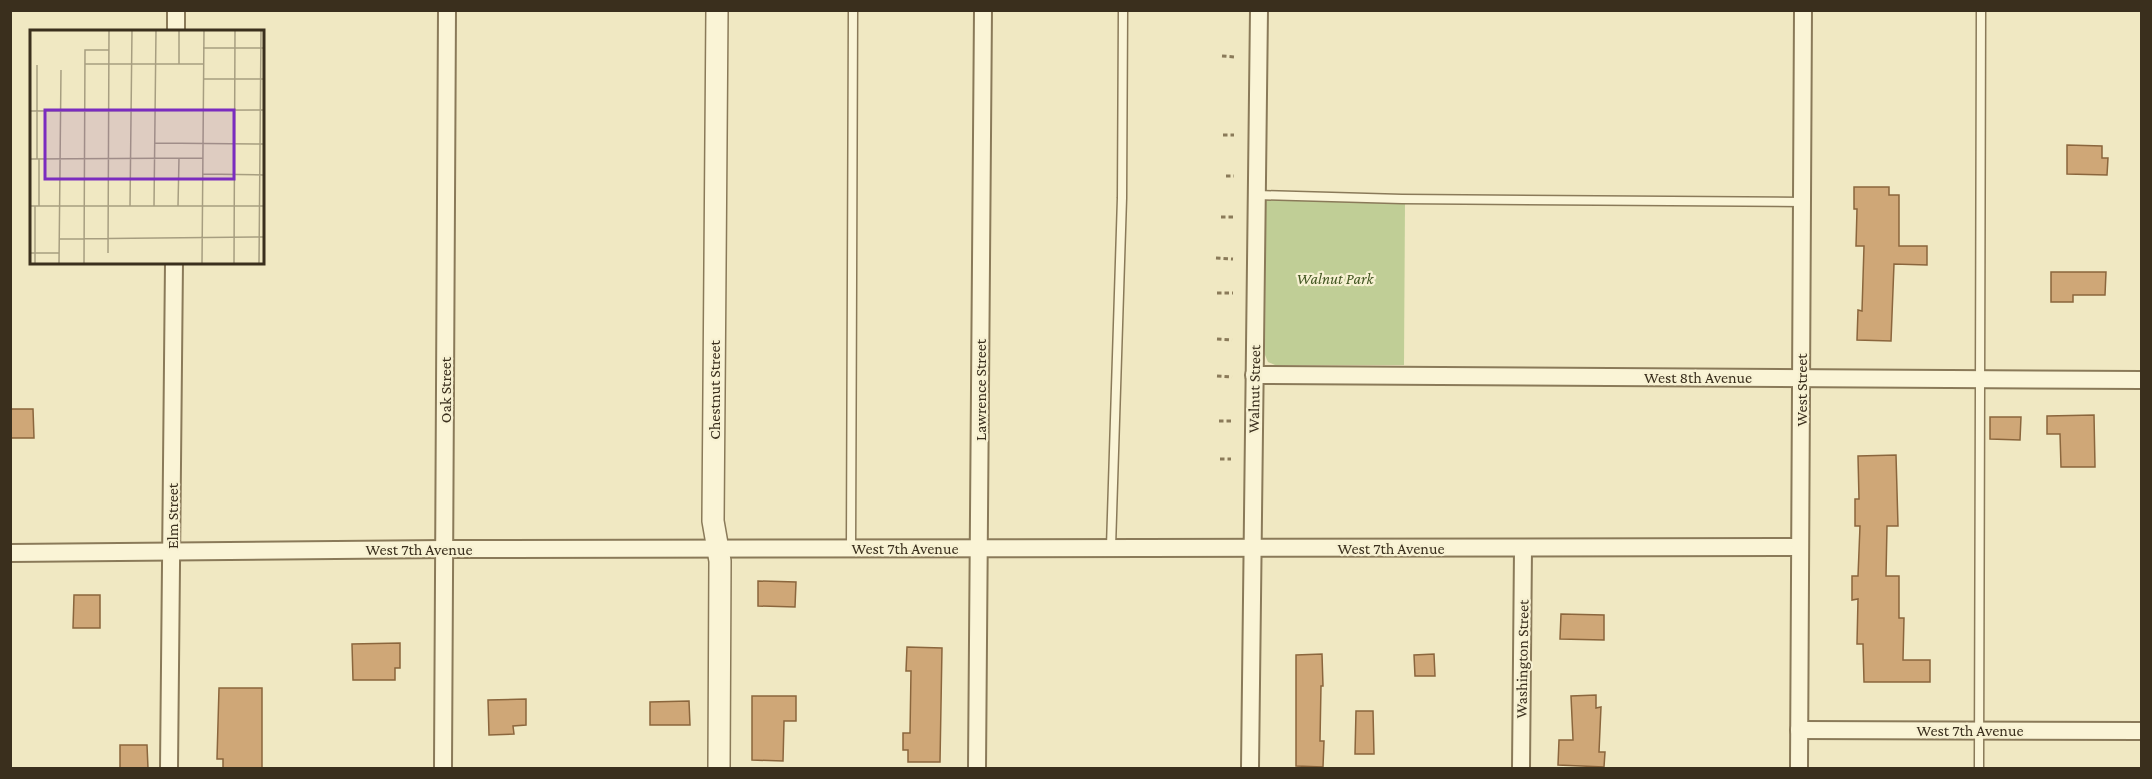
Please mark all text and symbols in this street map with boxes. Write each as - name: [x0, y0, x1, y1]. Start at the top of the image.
- inset map: [30, 30, 264, 264]
- park label: Walnut Park: [1297, 270, 1374, 287]
- street label: Lawrence Street: [972, 338, 989, 441]
- street label: Chestnut Street: [706, 340, 723, 440]
- street label: Walnut Street: [1245, 344, 1263, 433]
- street label: West Street: [1793, 353, 1810, 427]
- street label: Oak Street: [437, 356, 454, 423]
- street label: West 8th Avenue: [1644, 369, 1752, 386]
- street label: Elm Street: [164, 482, 181, 549]
- street label: West 7th Avenue: [852, 540, 958, 557]
- street label: West 7th Avenue: [1338, 540, 1444, 557]
- street label: West 7th Avenue: [366, 541, 472, 558]
- street label: Washington Street: [1512, 599, 1533, 719]
- street label: West 7th Avenue: [1917, 722, 2023, 739]

